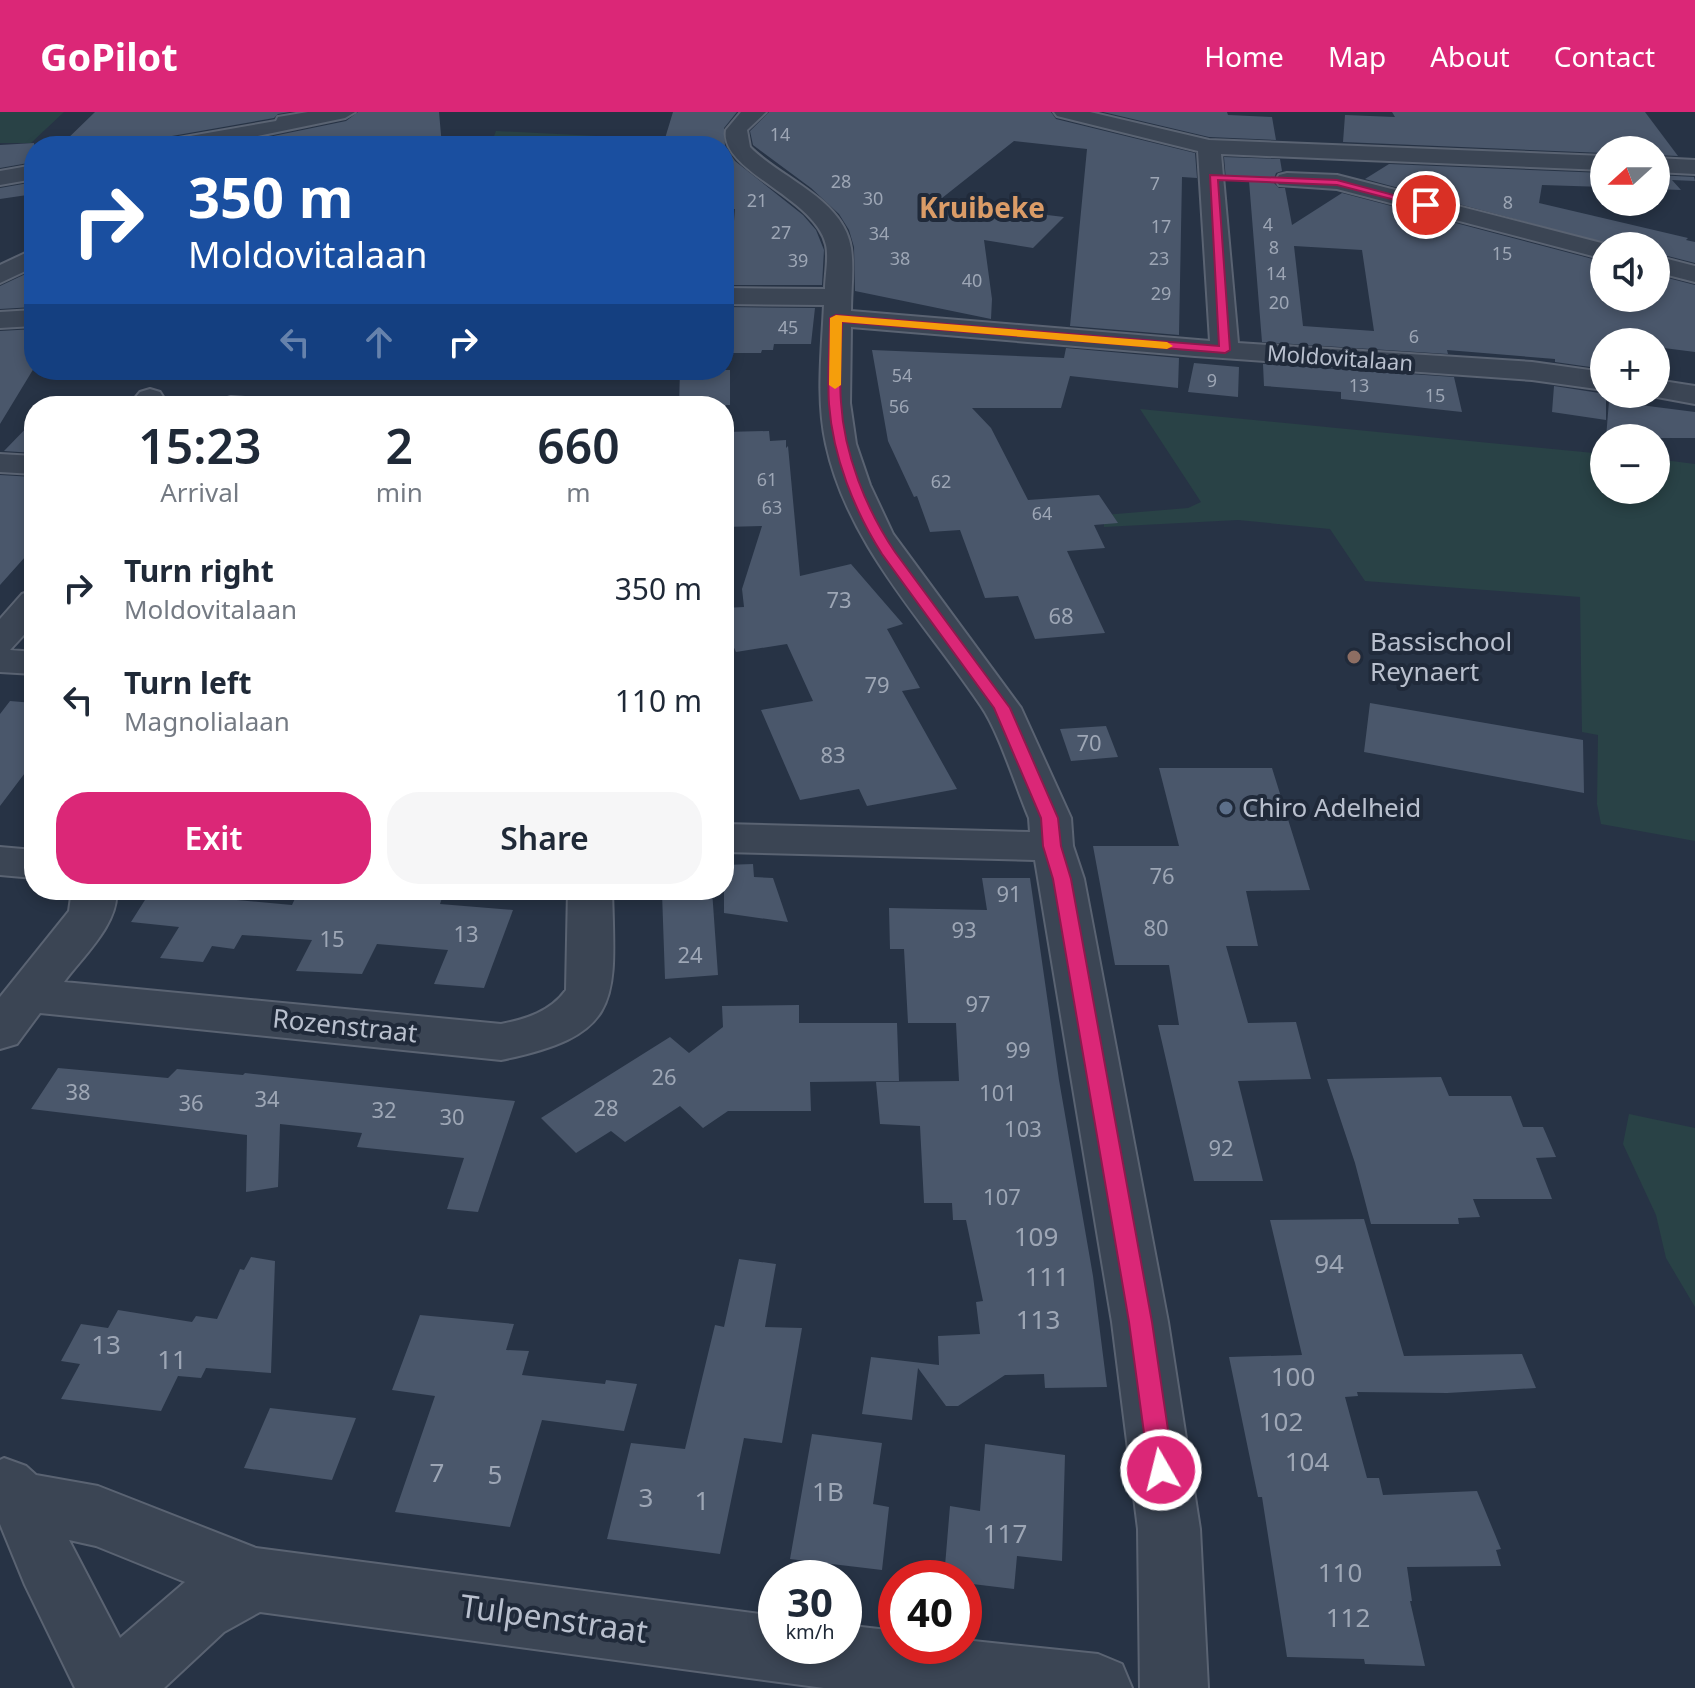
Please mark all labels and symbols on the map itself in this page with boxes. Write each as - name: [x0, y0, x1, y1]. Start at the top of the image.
- house number: 14: [770, 122, 790, 146]
- north arrow: [1590, 136, 1670, 216]
- house number: 28: [831, 169, 851, 193]
- house number: 7: [1150, 171, 1160, 195]
- pin: [1392, 171, 1460, 239]
- house number: 30: [863, 186, 883, 210]
- house number: 21: [747, 188, 767, 212]
- district label: Kruibeke: [919, 188, 1045, 226]
- house number: 8: [1503, 190, 1513, 214]
- house number: 4: [1263, 212, 1273, 236]
- house number: 17: [1151, 214, 1171, 238]
- house number: 27: [771, 220, 791, 244]
- house number: 34: [869, 221, 889, 245]
- house number: 8: [1269, 235, 1279, 259]
- house number: 15: [1492, 241, 1512, 265]
- house number: 38: [890, 246, 910, 270]
- house number: 23: [1149, 246, 1169, 270]
- house number: 39: [788, 248, 808, 272]
- house number: 14: [1266, 261, 1286, 285]
- house number: 40: [962, 268, 982, 292]
- house number: 29: [1151, 281, 1171, 305]
- house number: 20: [1269, 290, 1289, 314]
- house number: 45: [778, 315, 798, 339]
- house number: 6: [1409, 324, 1419, 348]
- street label: Moldovitalaan: [1266, 337, 1414, 377]
- house number: 54: [892, 363, 912, 387]
- house number: 9: [1207, 368, 1217, 392]
- house number: 13: [1349, 373, 1369, 397]
- house number: 15: [1425, 383, 1445, 407]
- house number: 56: [889, 394, 909, 418]
- house number: 61: [757, 467, 777, 491]
- house number: 62: [931, 469, 951, 493]
- house number: 63: [762, 495, 782, 519]
- house number: 64: [1032, 501, 1052, 525]
- house number: 73: [826, 584, 852, 614]
- house number: 68: [1048, 600, 1074, 630]
- place label: Bassischool Reynaert: [1370, 623, 1512, 689]
- marker: Bassischool Reynaert: [1345, 648, 1363, 666]
- house number: 79: [864, 669, 890, 699]
- house number: 70: [1076, 727, 1102, 757]
- house number: 83: [820, 739, 846, 769]
- place label: Chiro Adelheid: [1242, 789, 1421, 825]
- marker: Chiro Adelheid: [1217, 799, 1235, 817]
- house number: 76: [1149, 860, 1175, 890]
- house number: 91: [996, 878, 1022, 908]
- house number: 80: [1143, 912, 1169, 942]
- house number: 93: [951, 914, 977, 944]
- house number: 13: [453, 918, 479, 948]
- house number: 15: [319, 923, 345, 953]
- house number: 24: [677, 939, 703, 969]
- house number: 97: [965, 988, 991, 1018]
- street label: Rozenstraat: [271, 1000, 419, 1050]
- house number: 99: [1005, 1034, 1031, 1064]
- house number: 26: [651, 1061, 677, 1091]
- house number: 38: [65, 1076, 91, 1106]
- house number: 101: [979, 1077, 1017, 1107]
- house number: 34: [254, 1083, 280, 1113]
- house number: 36: [178, 1087, 204, 1117]
- house number: 28: [593, 1092, 619, 1122]
- house number: 32: [371, 1094, 397, 1124]
- house number: 30: [439, 1101, 465, 1131]
- house number: 103: [1004, 1113, 1042, 1143]
- house number: 92: [1208, 1132, 1234, 1162]
- house number: 107: [983, 1181, 1021, 1211]
- house number: 109: [1014, 1218, 1058, 1254]
- house number: 94: [1314, 1245, 1344, 1281]
- house number: 111: [1025, 1258, 1069, 1294]
- house number: 113: [1016, 1301, 1060, 1337]
- house number: 13: [91, 1326, 121, 1362]
- house number: 11: [157, 1341, 187, 1377]
- house number: 100: [1271, 1358, 1315, 1394]
- house number: 102: [1259, 1403, 1303, 1439]
- position arrow: [1119, 1428, 1203, 1512]
- house number: 104: [1285, 1443, 1329, 1479]
- house number: 7: [430, 1454, 444, 1490]
- house number: 5: [488, 1456, 502, 1492]
- house number: 1B: [812, 1473, 844, 1509]
- house number: 3: [639, 1479, 653, 1515]
- house number: 1: [695, 1482, 709, 1518]
- house number: 117: [983, 1515, 1027, 1551]
- house number: 110: [1318, 1554, 1362, 1590]
- speed limit sign: 40: [878, 1560, 982, 1664]
- street label: Tulpenstraat: [458, 1583, 651, 1652]
- house number: 112: [1326, 1599, 1370, 1635]

